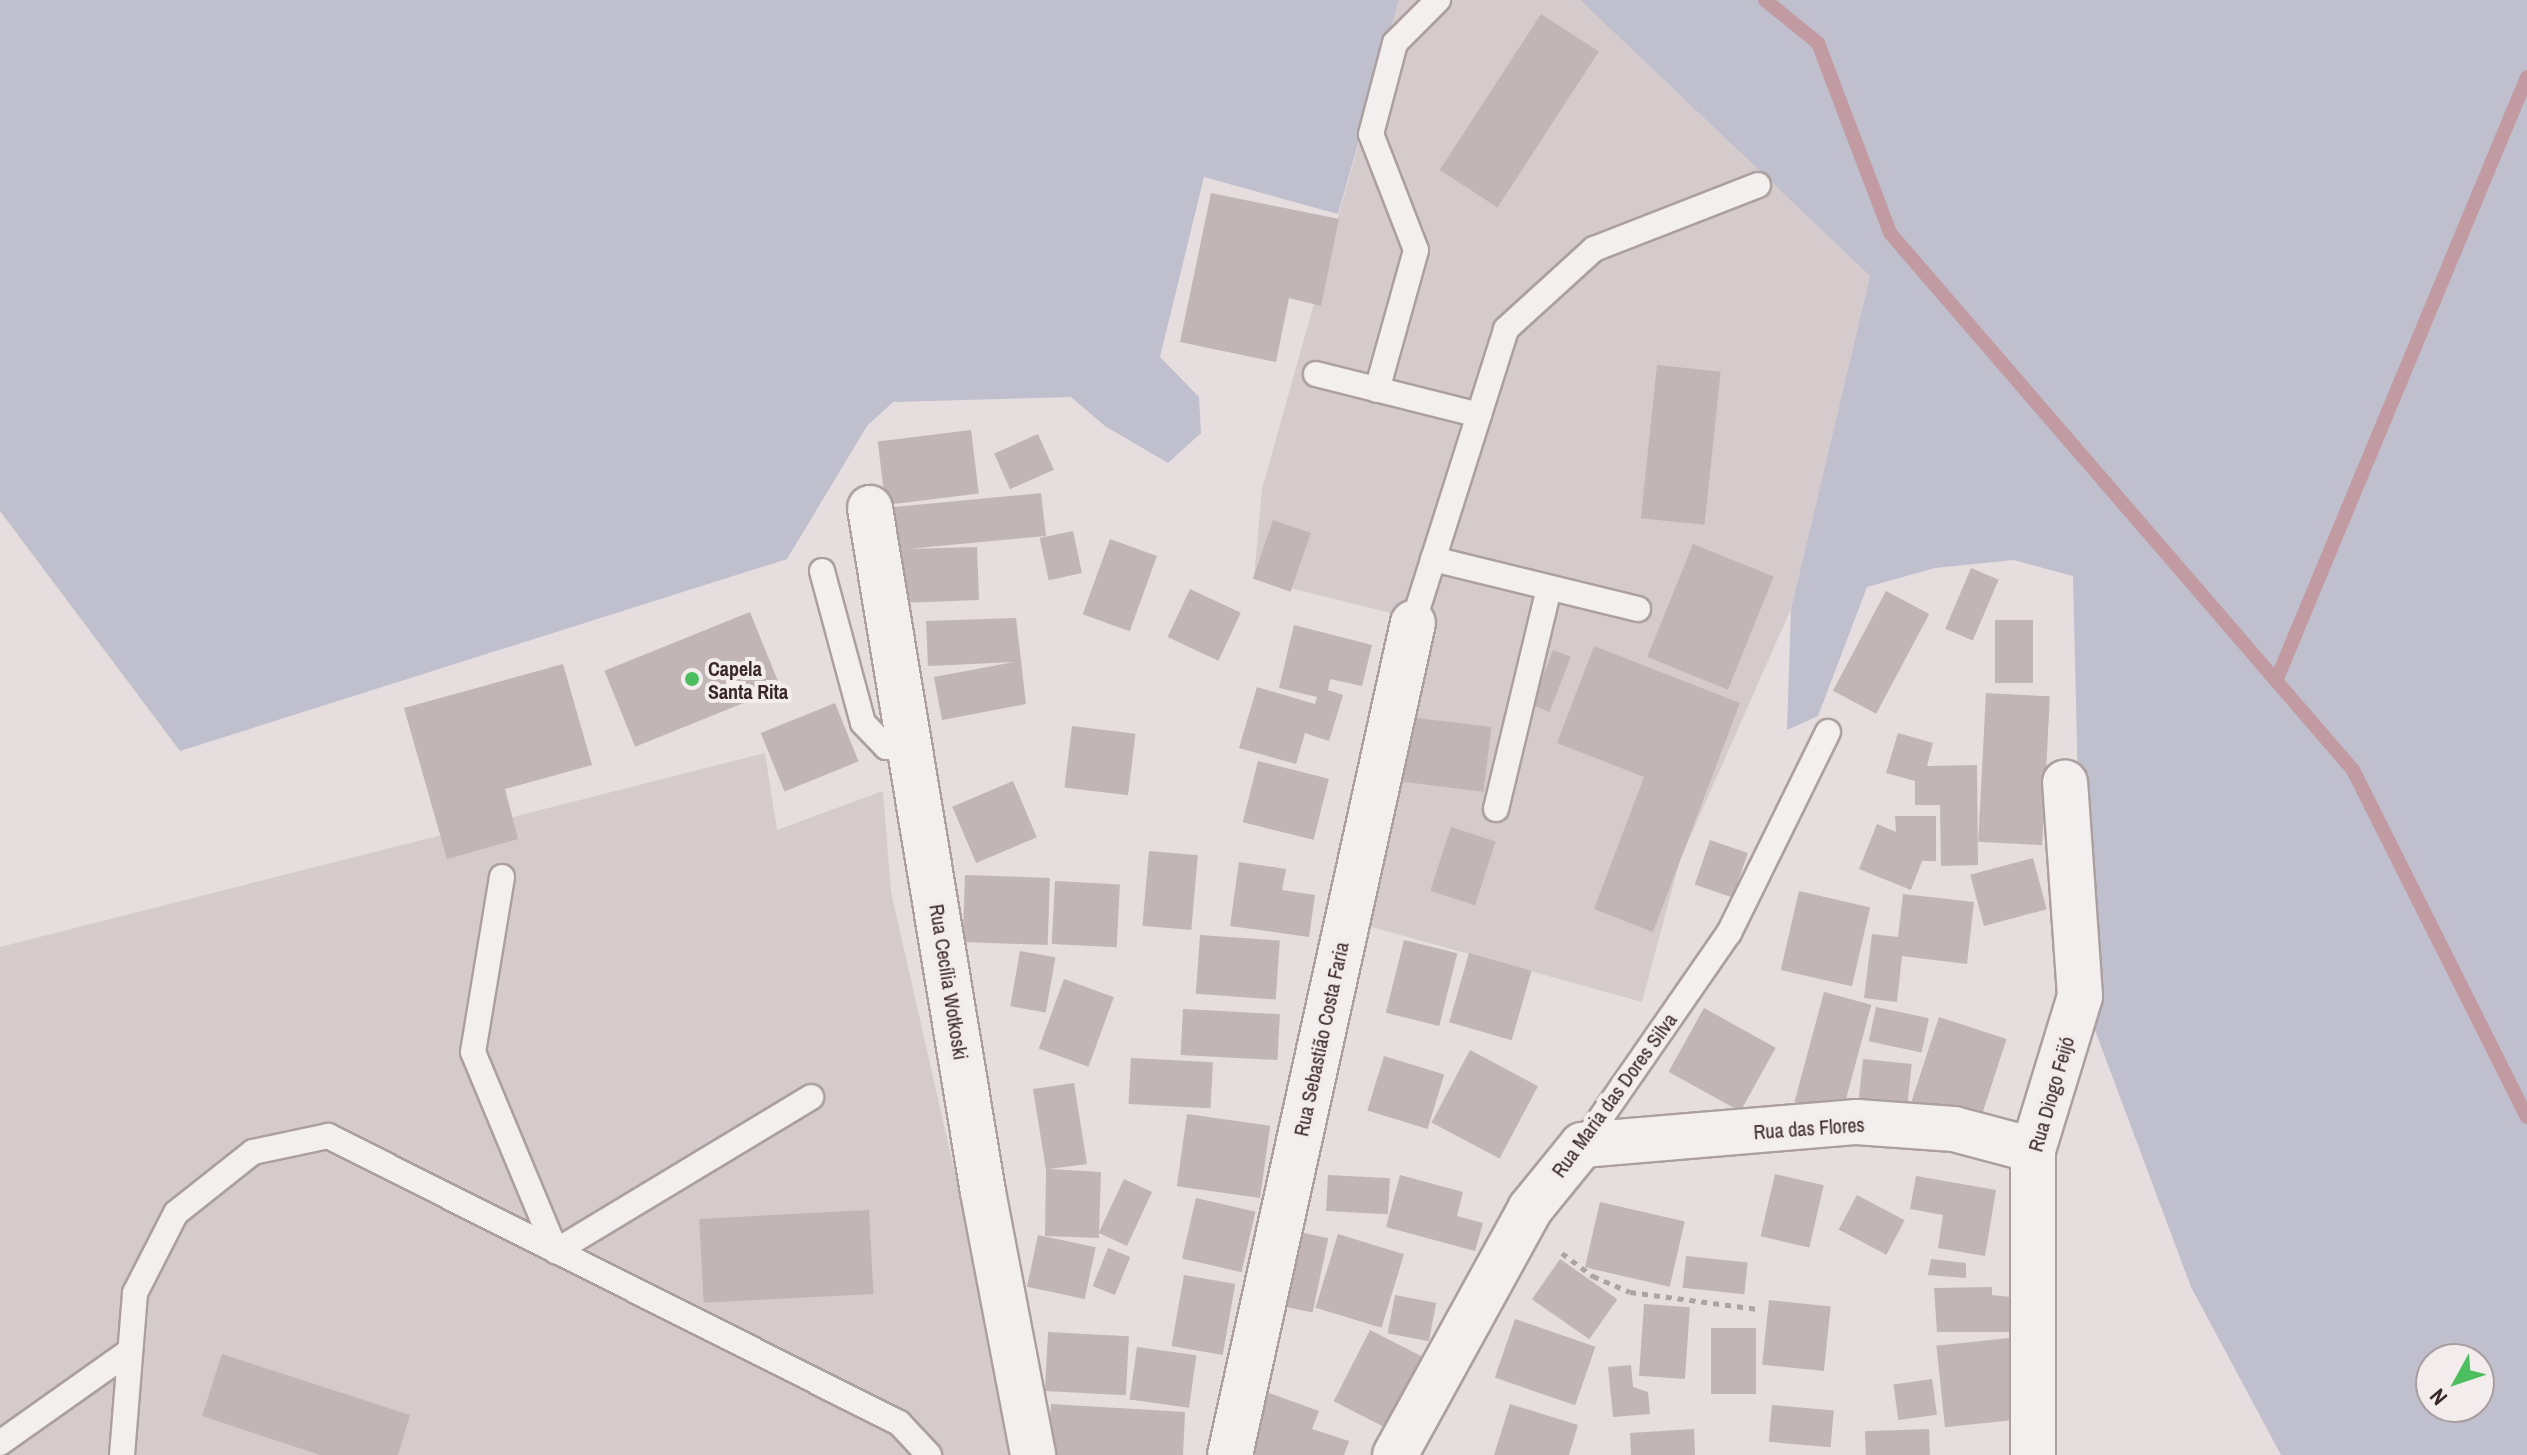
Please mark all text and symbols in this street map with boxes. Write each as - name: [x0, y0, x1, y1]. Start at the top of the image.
- place label: Capela Santa Rita: [708, 656, 788, 703]
- marker: Capela Santa Rita: [683, 670, 701, 688]
- street label: Rua Cecília Wotkoski: [925, 902, 973, 1062]
- street label: Rua Sebastião Costa Faria: [1289, 940, 1353, 1138]
- street label: Rua Maria das Dores Silva: [1546, 1008, 1682, 1182]
- street label: Rua Diogo Feijó: [2023, 1034, 2079, 1154]
- street label: Rua das Flores: [1753, 1112, 1865, 1144]
- north arrow: [2415, 1343, 2495, 1423]
- text: N: [2422, 1383, 2454, 1412]

